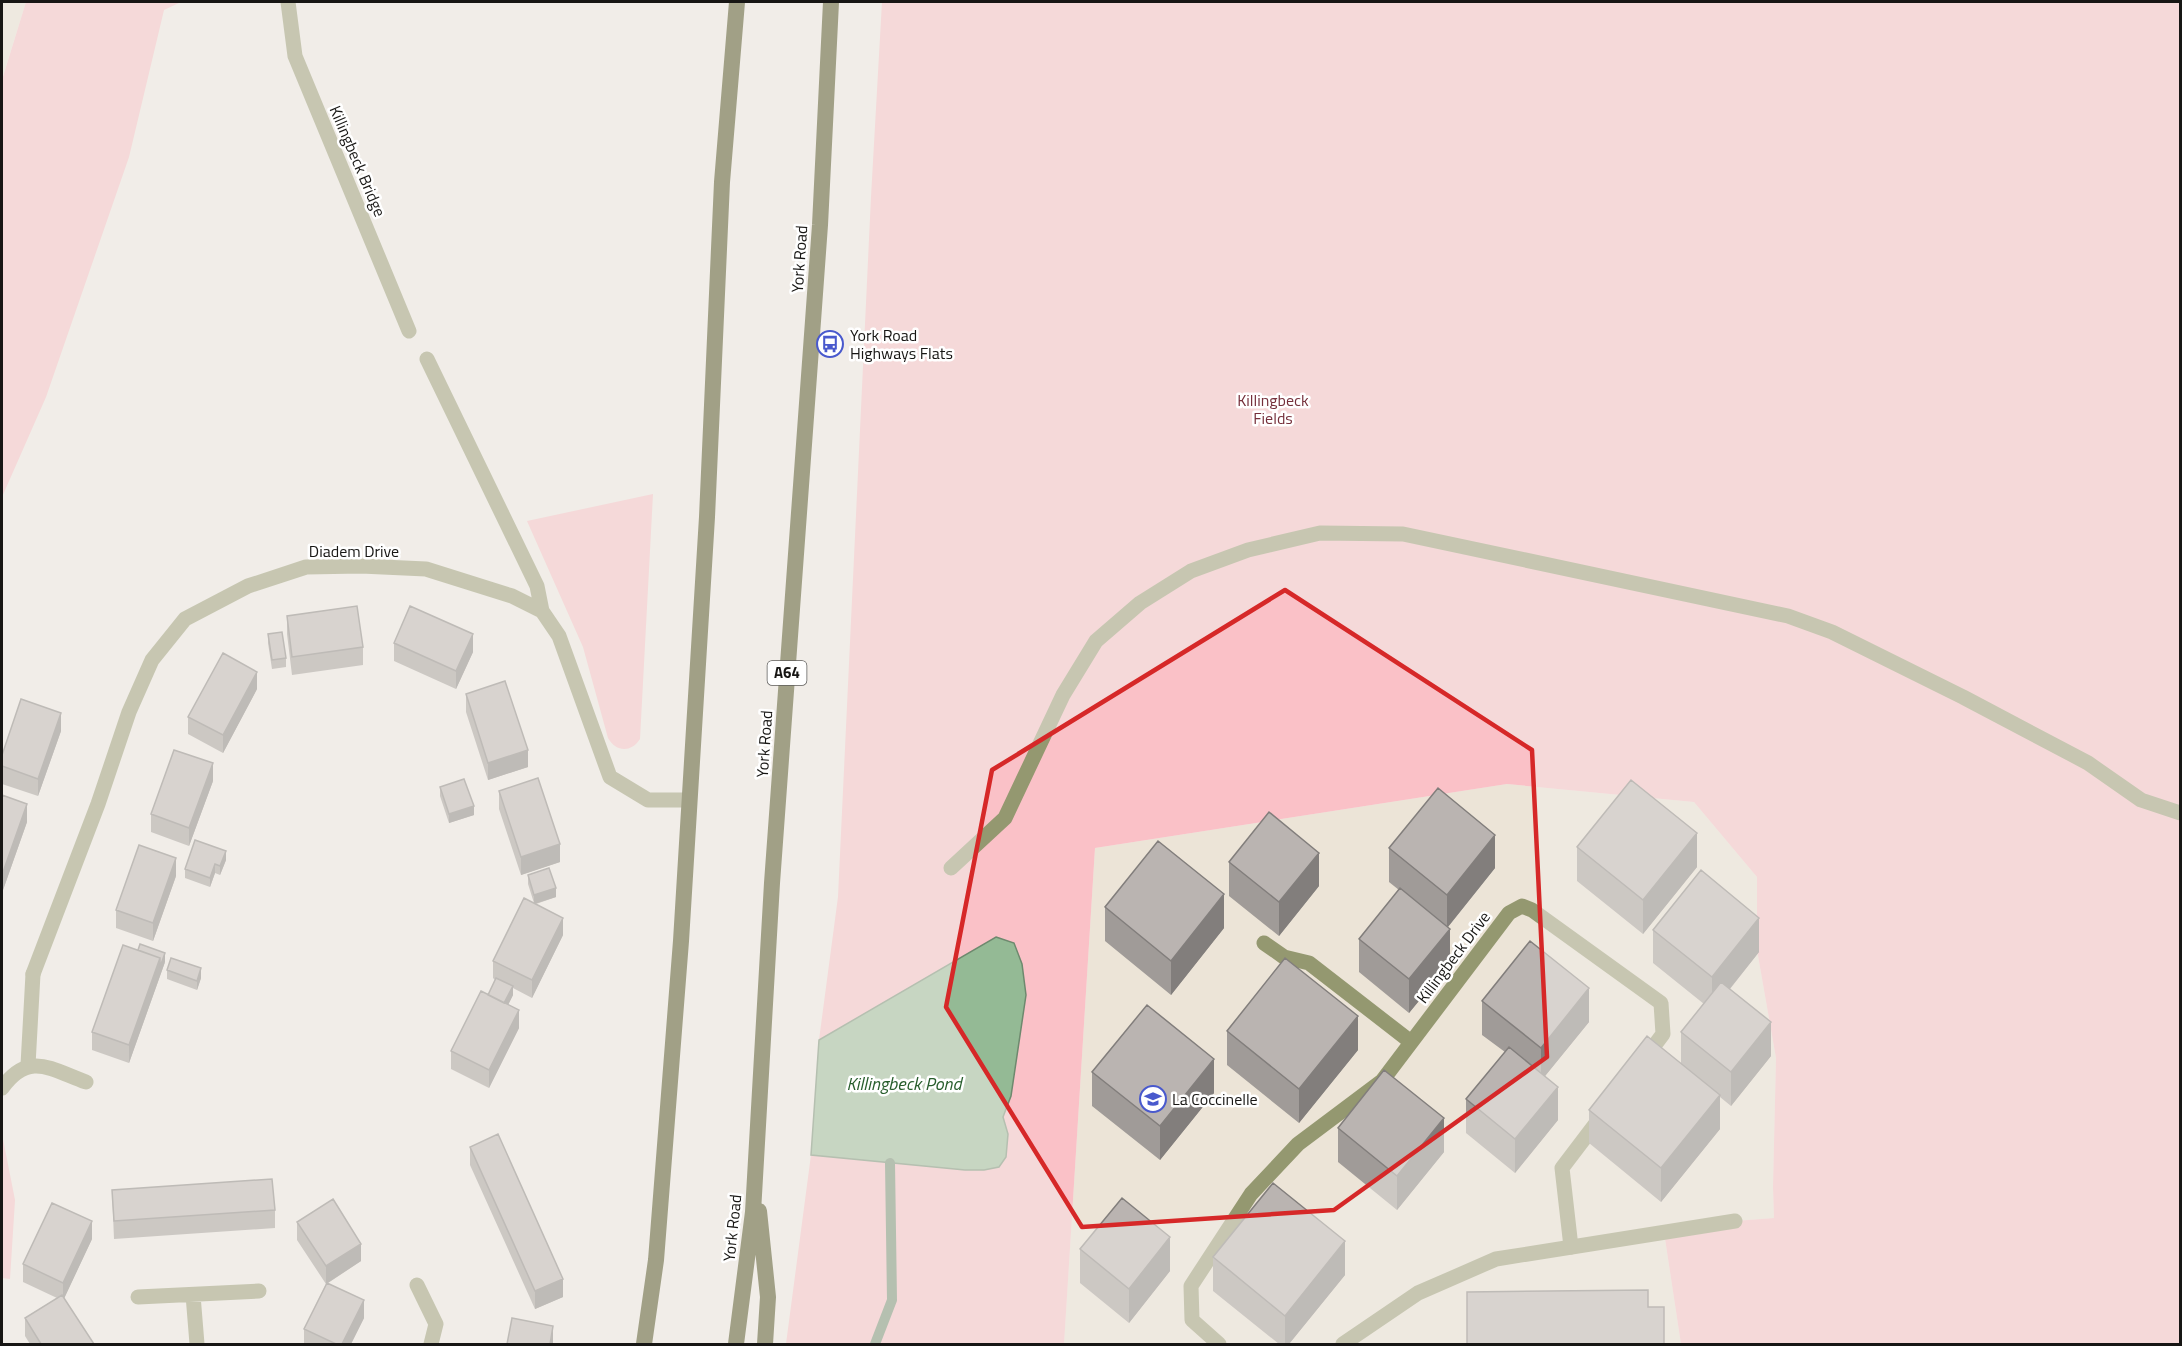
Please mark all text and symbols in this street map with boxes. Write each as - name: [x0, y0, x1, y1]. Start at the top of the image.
- street label: Killingbeck Bridge: [324, 102, 392, 220]
- street label: York Road: [785, 225, 813, 293]
- place label: York Road Highways Flats: [850, 323, 953, 365]
- bus stop icon: York Road Highways Flats: [815, 329, 845, 359]
- park label: Killingbeck Fields: [1237, 388, 1309, 430]
- street label: Diadem Drive: [309, 539, 399, 563]
- road number: A64: [768, 661, 806, 685]
- street label: York Road: [750, 710, 778, 778]
- street label: Killingbeck Drive: [1410, 906, 1496, 1008]
- water label: Killingbeck Pond: [846, 1070, 964, 1097]
- school or university icon: La Coccinelle: [1138, 1084, 1168, 1114]
- place label: La Coccinelle: [1172, 1087, 1258, 1111]
- street label: York Road: [717, 1193, 747, 1263]

